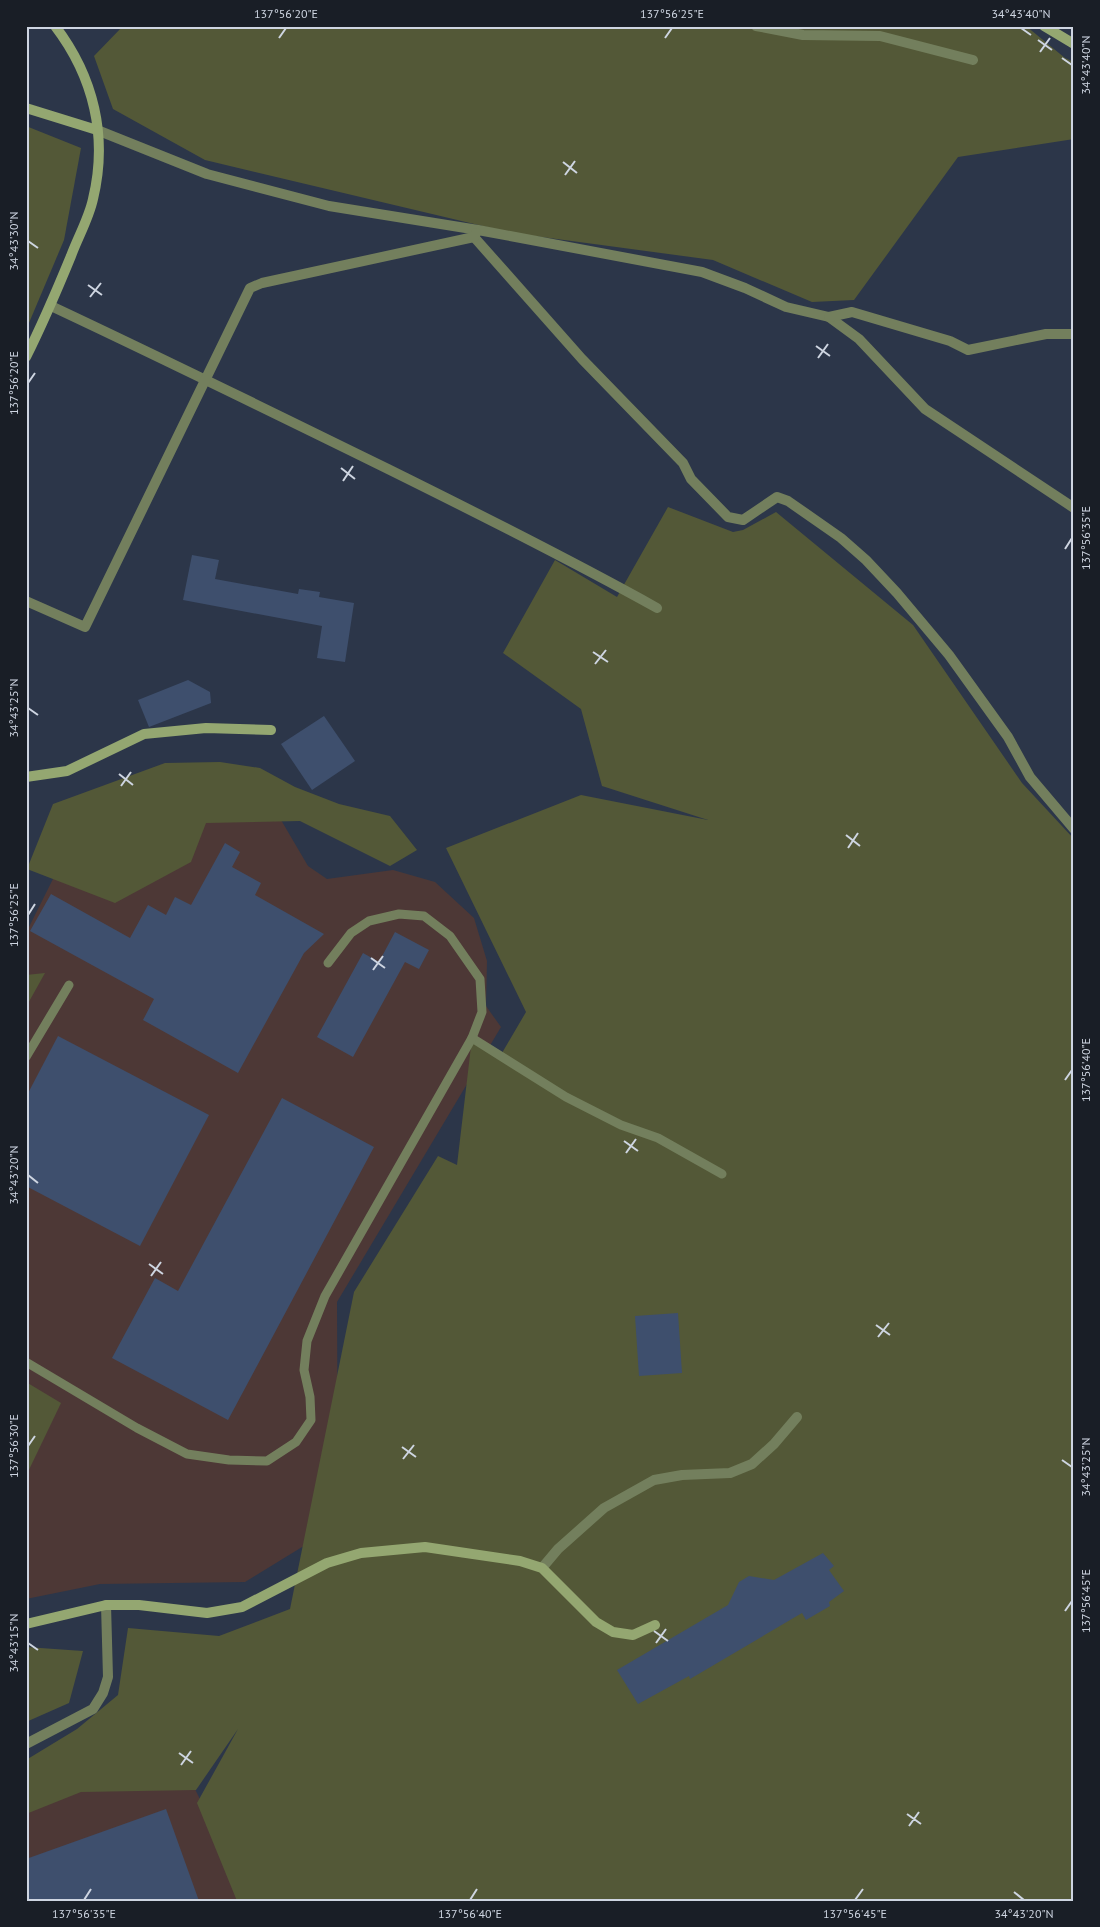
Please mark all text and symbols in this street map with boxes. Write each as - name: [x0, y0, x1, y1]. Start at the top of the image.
- text: 137°56'20"E: [254, 6, 318, 21]
- text: 137°56'25"E: [640, 6, 704, 21]
- text: 34°43'40"N: [991, 6, 1051, 21]
- text: 34°43'40"N: [1078, 35, 1093, 95]
- text: 34°43'30"N: [6, 211, 21, 271]
- text: 137°56'20"E: [6, 351, 21, 415]
- text: 137°56'35"E: [1078, 506, 1093, 570]
- text: 34°43'25"N: [6, 678, 21, 738]
- text: 137°56'25"E: [6, 883, 21, 947]
- text: 137°56'40"E: [1078, 1038, 1093, 1102]
- text: 34°43'20"N: [6, 1145, 21, 1205]
- text: 137°56'30"E: [6, 1414, 21, 1478]
- text: 34°43'25"N: [1078, 1437, 1093, 1497]
- text: 137°56'45"E: [1078, 1569, 1093, 1633]
- text: 34°43'15"N: [6, 1613, 21, 1673]
- text: 137°56'35"E: [52, 1906, 116, 1921]
- text: 137°56'40"E: [438, 1906, 502, 1921]
- text: 137°56'45"E: [823, 1906, 887, 1921]
- text: 34°43'20"N: [994, 1906, 1054, 1921]

